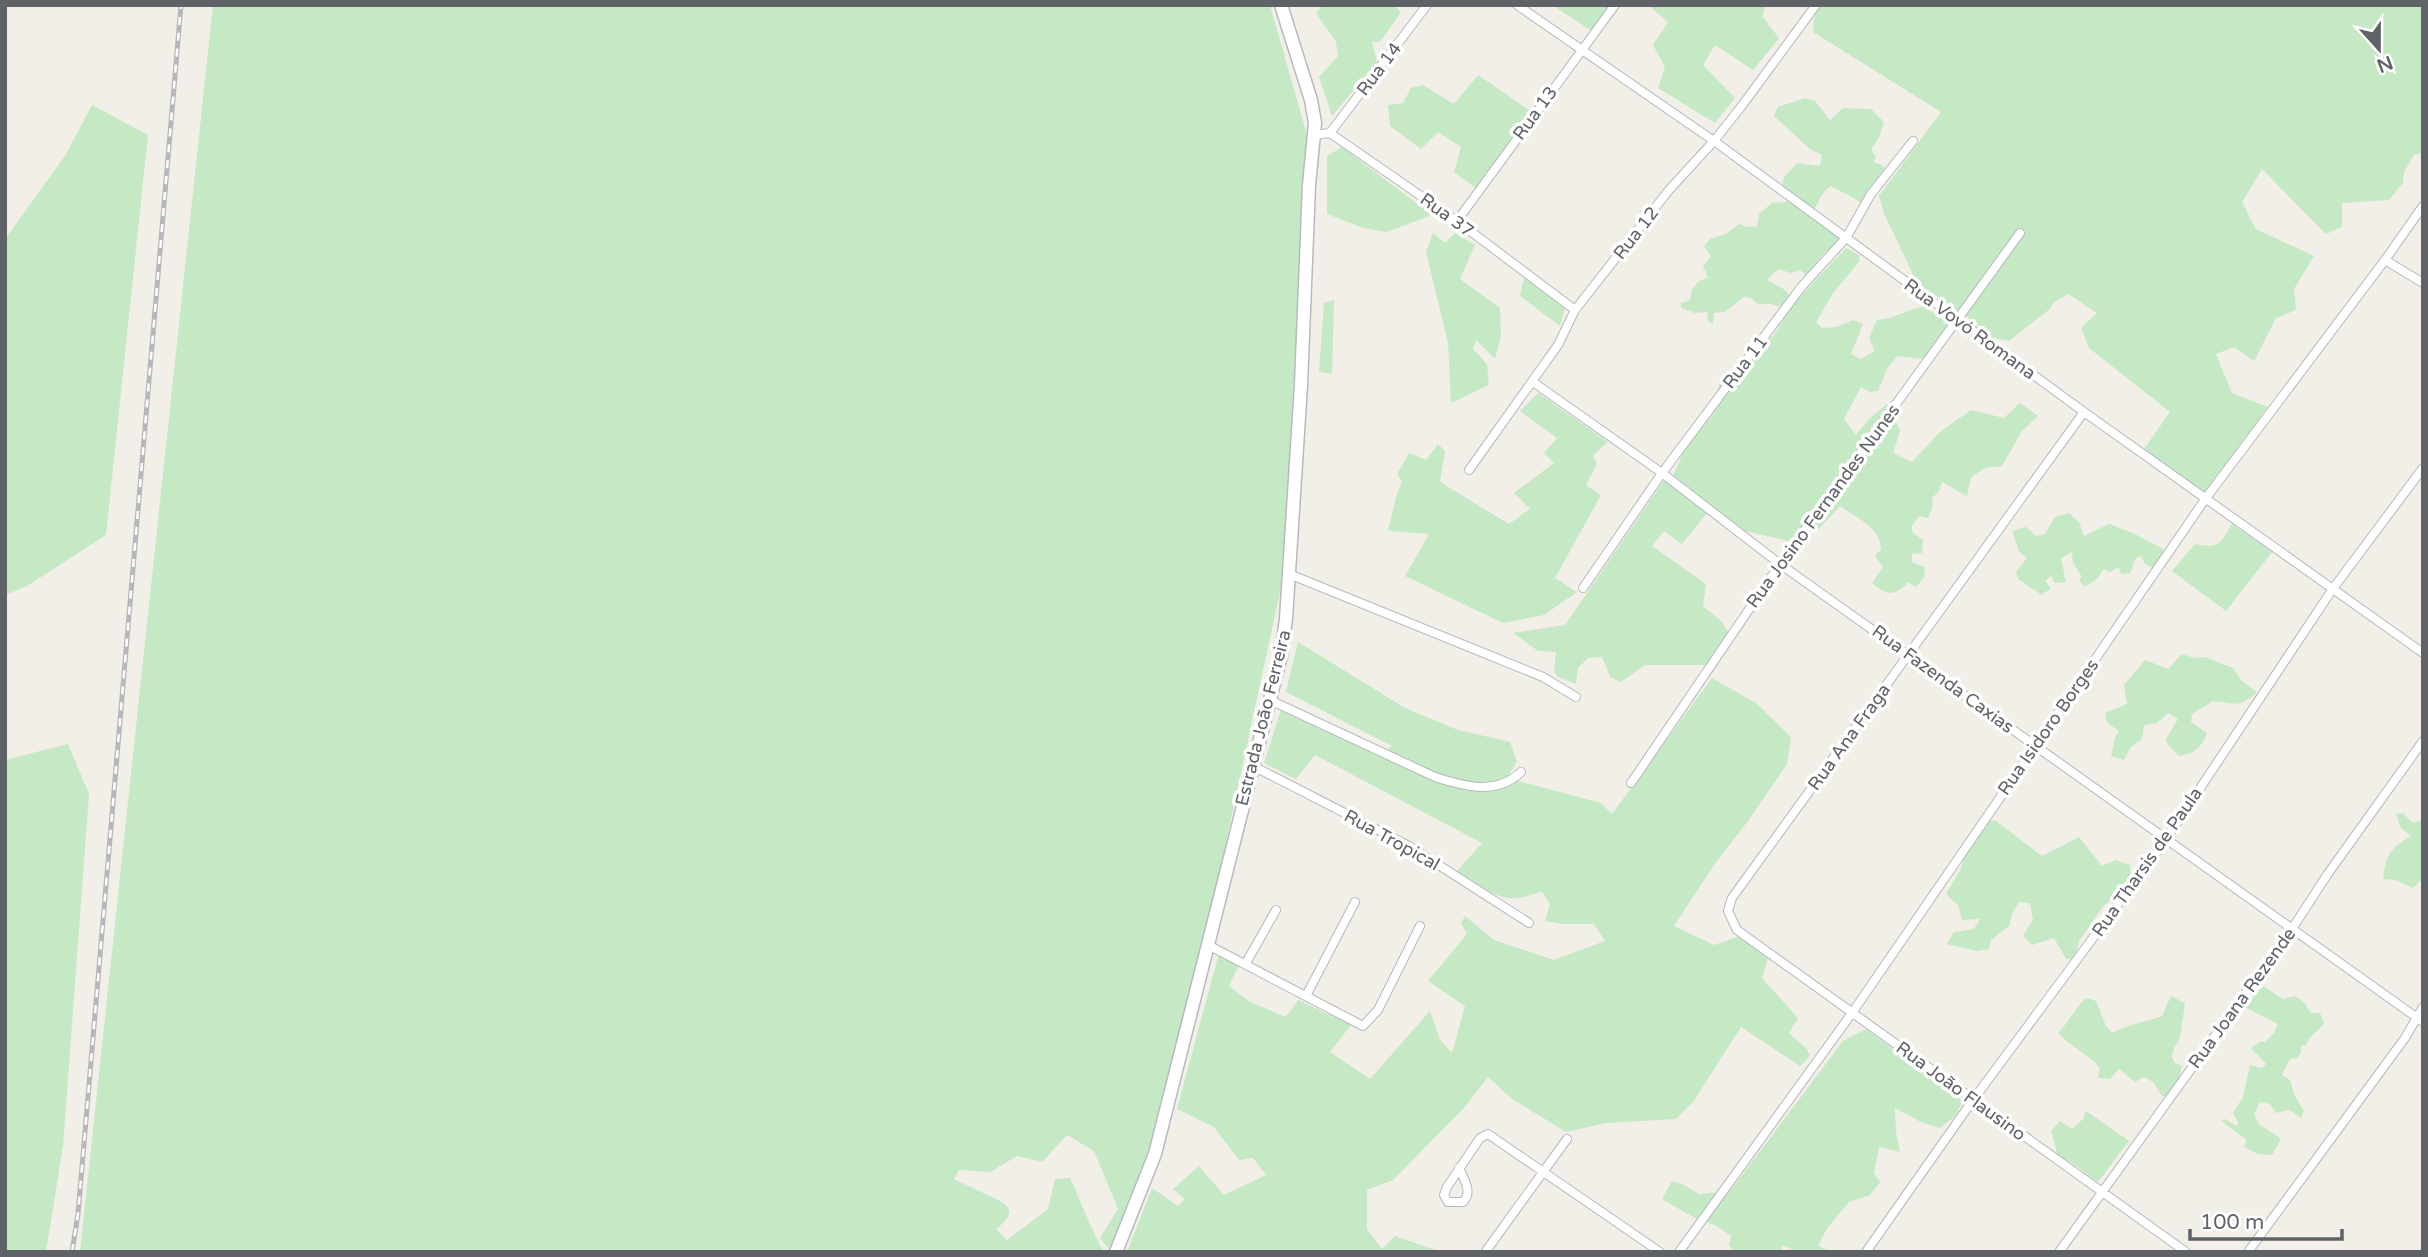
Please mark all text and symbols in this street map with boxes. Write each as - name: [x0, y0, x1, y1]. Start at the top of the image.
- north arrow: [2344, 14, 2414, 84]
- street label: Rua 14: [1352, 38, 1406, 100]
- text: N: [2374, 51, 2396, 77]
- street label: Rua 13: [1508, 82, 1562, 144]
- street label: Rua 37: [1416, 188, 1478, 242]
- street label: Rua 12: [1608, 202, 1664, 264]
- street label: Rua Vovó Romana: [1900, 274, 2040, 384]
- street label: Rua 11: [1718, 331, 1772, 393]
- street label: Rua Josino Fernandes Nunes: [1742, 400, 1904, 612]
- street label: Rua Fazenda Caxias: [1868, 620, 2018, 738]
- street label: Estrada João Ferreira: [1230, 628, 1296, 808]
- street label: Rua Isidoro Borges: [1993, 655, 2103, 799]
- street label: Rua Ana Fraga: [1803, 679, 1895, 795]
- street label: Rua Tharsis de Paula: [2087, 783, 2207, 941]
- street label: Rua Tropical: [1340, 805, 1444, 875]
- street label: Rua Joana Rezende: [2184, 923, 2300, 1073]
- street label: Rua João Flausino: [1892, 1037, 2030, 1145]
- scale bar: [2190, 1198, 2342, 1242]
- text: 100 m: [2200, 1210, 2264, 1235]

